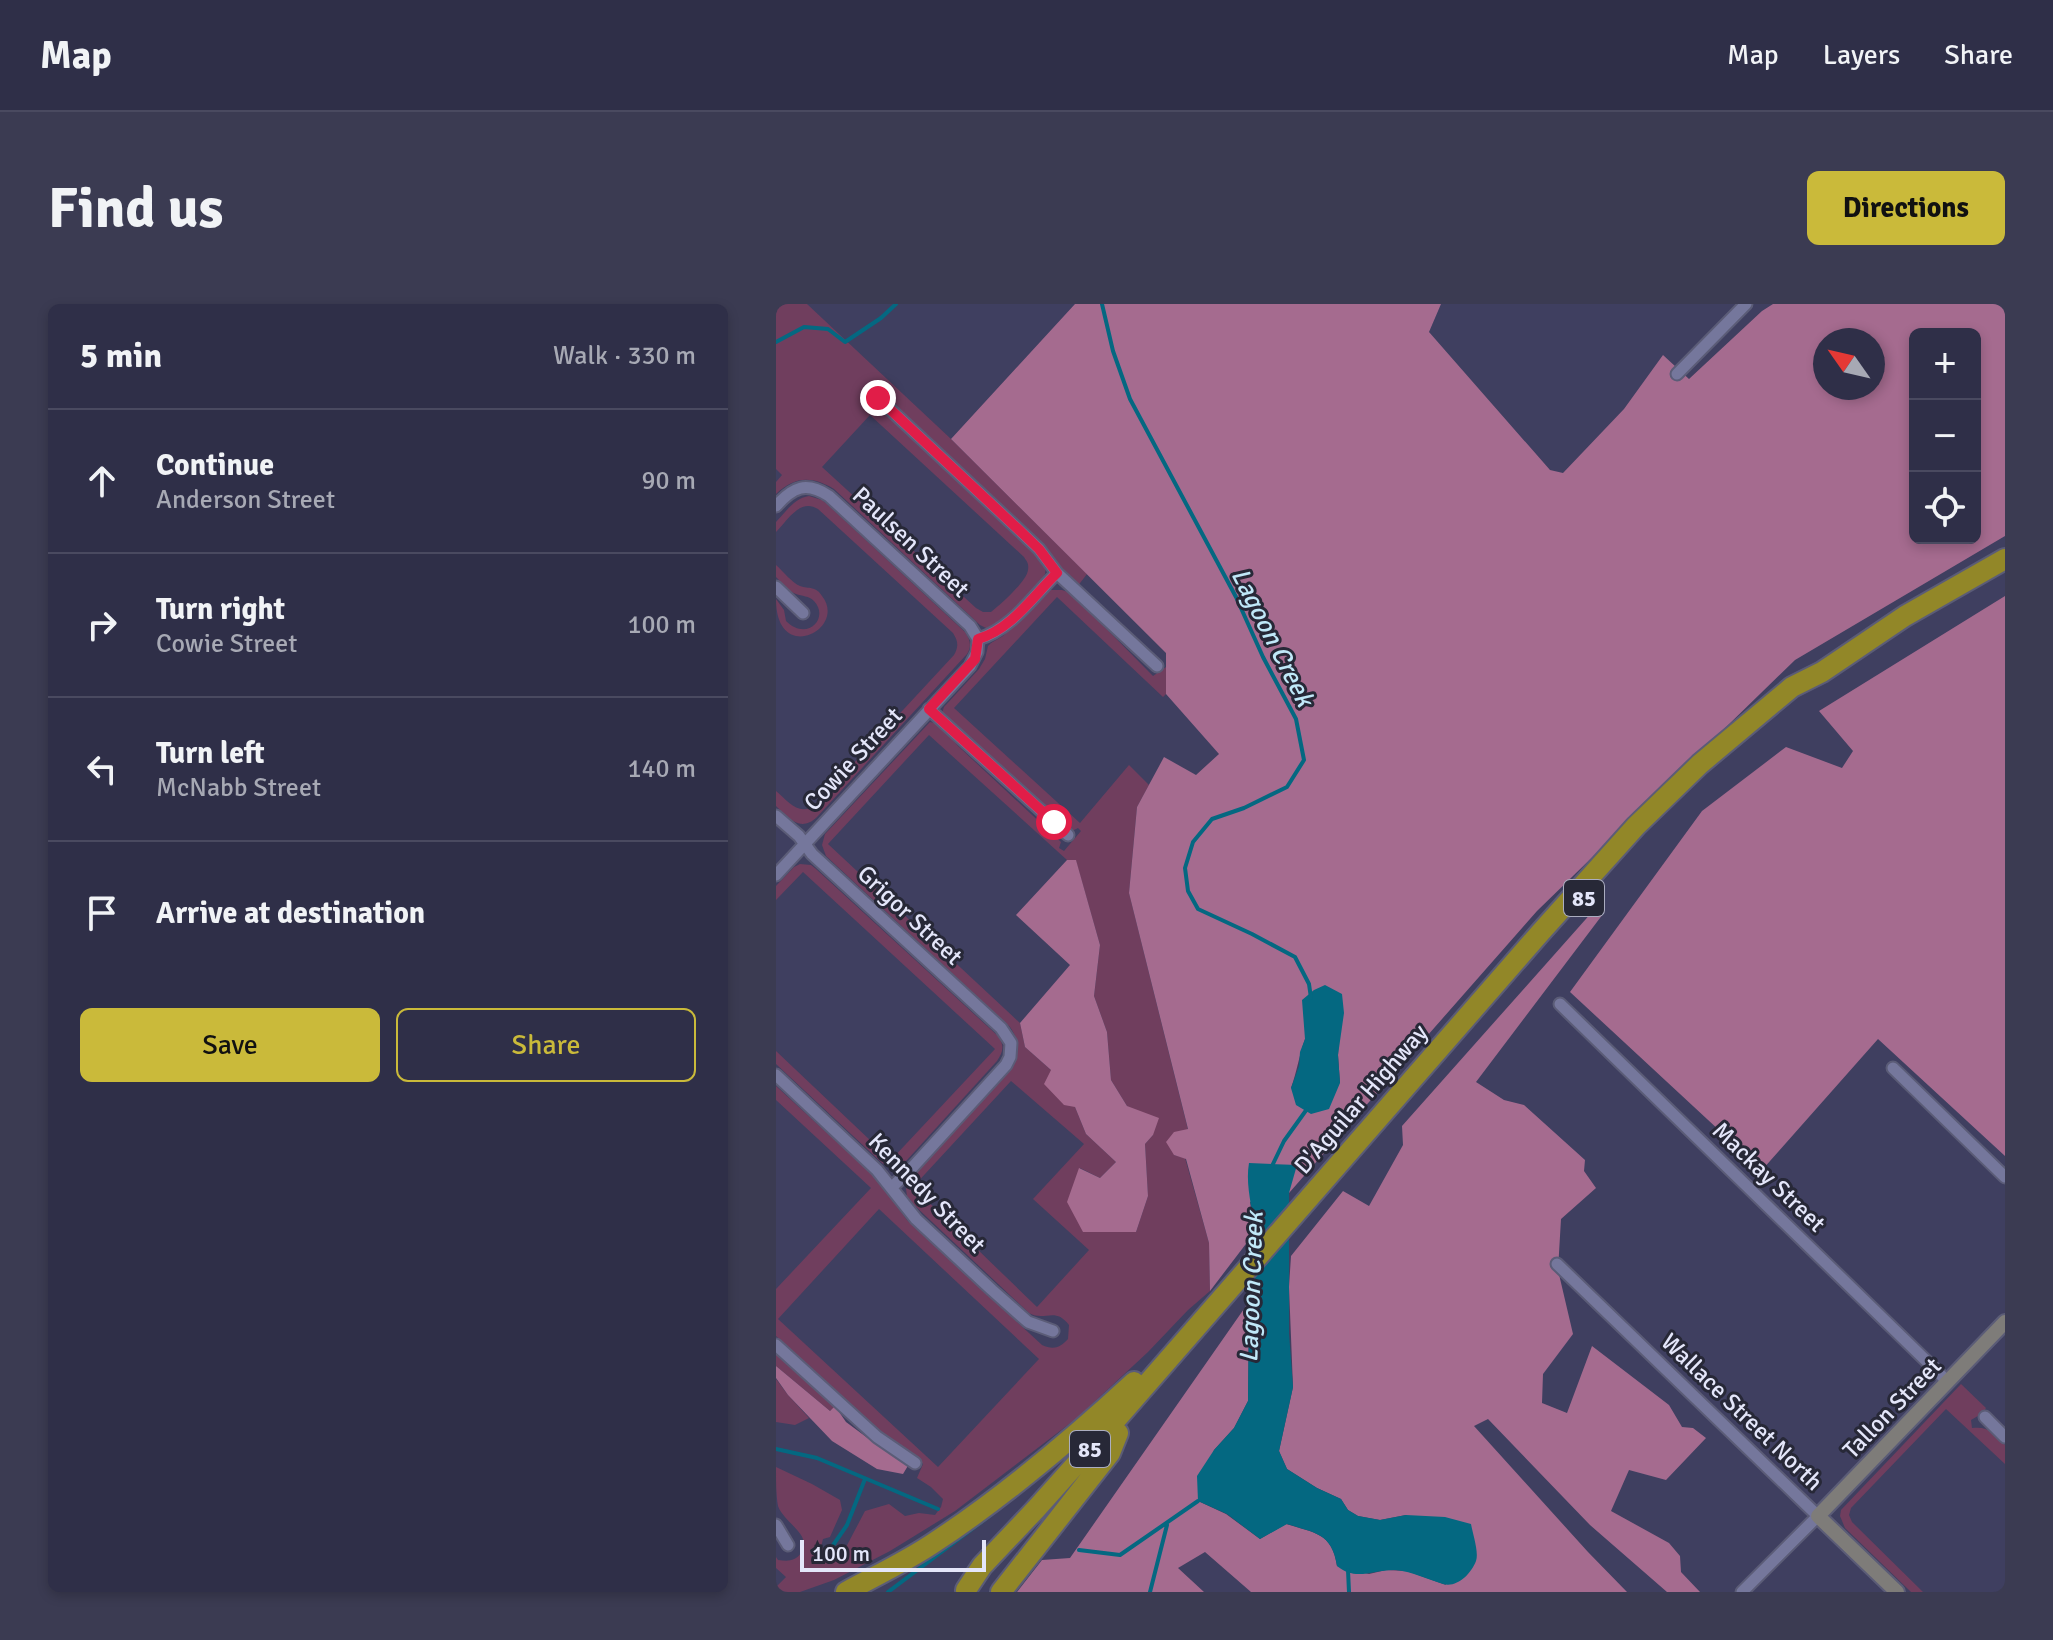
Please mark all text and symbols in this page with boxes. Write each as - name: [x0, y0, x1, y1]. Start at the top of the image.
- text: Map: [40, 32, 112, 79]
- text: Map: [1727, 38, 1779, 72]
- text: Layers: [1823, 38, 1900, 72]
- text: Share: [1944, 38, 2013, 72]
- button: Directions: [1807, 171, 2005, 245]
- text: Find us: [48, 174, 223, 243]
- north arrow: [1813, 328, 1885, 400]
- map controls: [1909, 328, 1981, 544]
- button: +: [1909, 328, 1981, 400]
- text: 5 min: [80, 335, 162, 377]
- text: Walk · 330 m: [553, 340, 696, 372]
- route end: [860, 380, 896, 416]
- button: −: [1909, 400, 1981, 472]
- text: Continue: [156, 447, 274, 484]
- icon: ahead: [80, 459, 124, 503]
- text: 90 m: [641, 465, 696, 497]
- button: locate: [1909, 472, 1981, 544]
- street label: Paulsen Street: [846, 480, 976, 604]
- text: Anderson Street: [156, 484, 335, 516]
- water label: Lagoon Creek: [1224, 563, 1322, 714]
- text: Turn right: [156, 591, 285, 628]
- icon: right: [80, 603, 124, 647]
- text: 100 m: [627, 609, 696, 641]
- text: Cowie Street: [156, 628, 297, 660]
- street label: Cowie Street: [798, 701, 908, 817]
- text: Turn left: [156, 735, 265, 772]
- icon: left: [80, 747, 124, 791]
- text: 140 m: [627, 753, 696, 785]
- text: McNabb Street: [156, 772, 321, 804]
- route start: [1036, 804, 1072, 840]
- street label: Grigor Street: [851, 859, 969, 971]
- road number: 85: [1564, 880, 1604, 916]
- icon: arrive: [80, 891, 124, 935]
- text: Arrive at destination: [156, 895, 425, 932]
- button: Save: [80, 1008, 380, 1082]
- button: Share: [396, 1008, 696, 1082]
- street label: D'Aguilar Highway: [1288, 1018, 1434, 1180]
- street label: Mackay Street: [1706, 1116, 1832, 1238]
- street label: Kennedy Street: [862, 1127, 992, 1259]
- water label: Lagoon Creek: [1233, 1209, 1271, 1363]
- street label: Wallace Street North: [1655, 1327, 1829, 1497]
- street label: Tallon Street: [1836, 1351, 1948, 1465]
- road number: 85: [1070, 1431, 1110, 1467]
- scale bar: [800, 1536, 986, 1572]
- text: 100 m: [812, 1540, 870, 1567]

